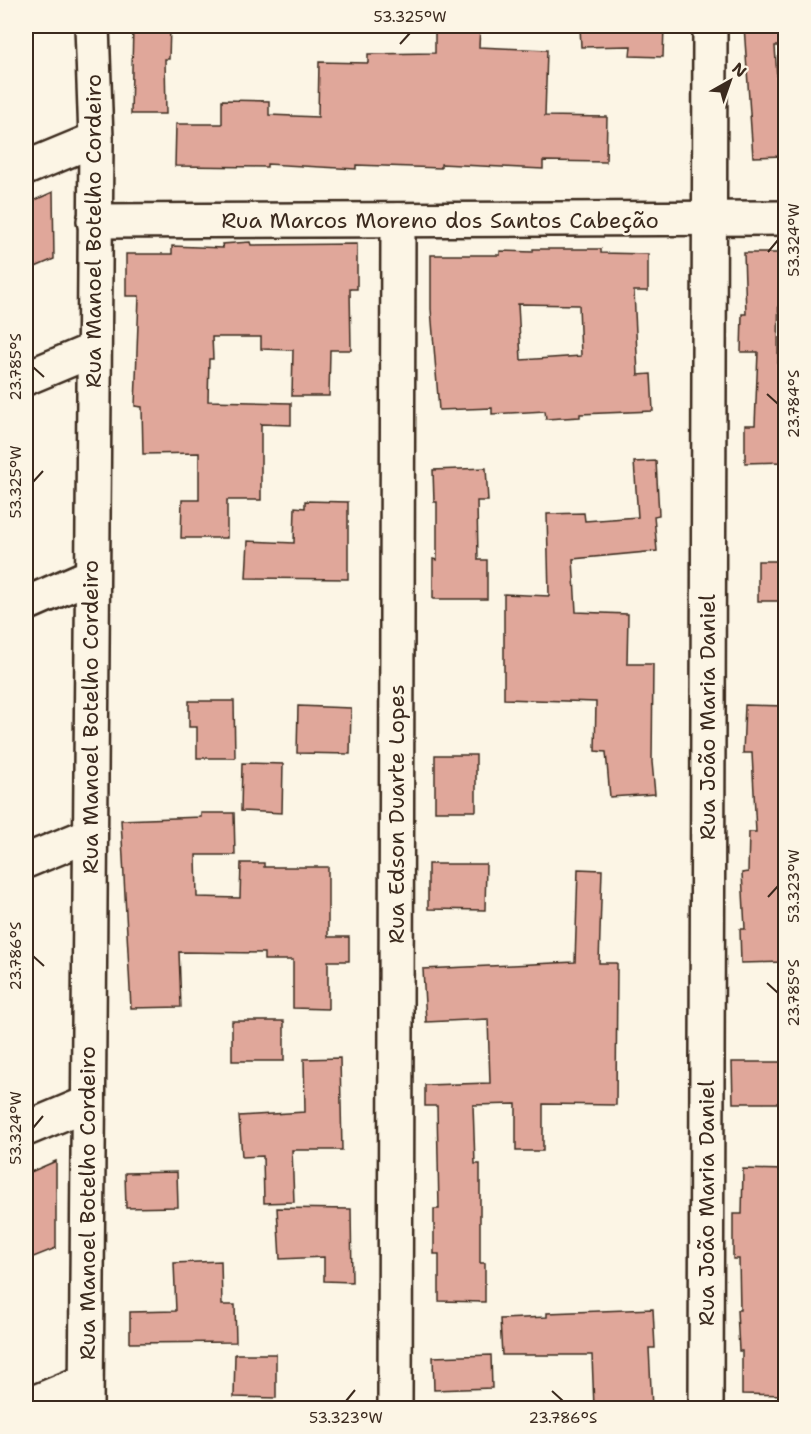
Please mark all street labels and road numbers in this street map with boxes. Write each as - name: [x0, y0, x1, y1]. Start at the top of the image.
- street label: Rua Manoel Botelho Cordeiro: [79, 74, 108, 388]
- street label: Rua Marcos Moreno dos Santos Cabeção: [221, 206, 659, 235]
- street label: Rua Manoel Botelho Cordeiro: [76, 560, 105, 874]
- street label: Rua João Maria Daniel: [693, 594, 722, 840]
- street label: Rua Edson Duarte Lopes: [382, 684, 411, 944]
- street label: Rua Manoel Botelho Cordeiro: [73, 1046, 102, 1360]
- street label: Rua João Maria Daniel: [692, 1080, 721, 1326]

